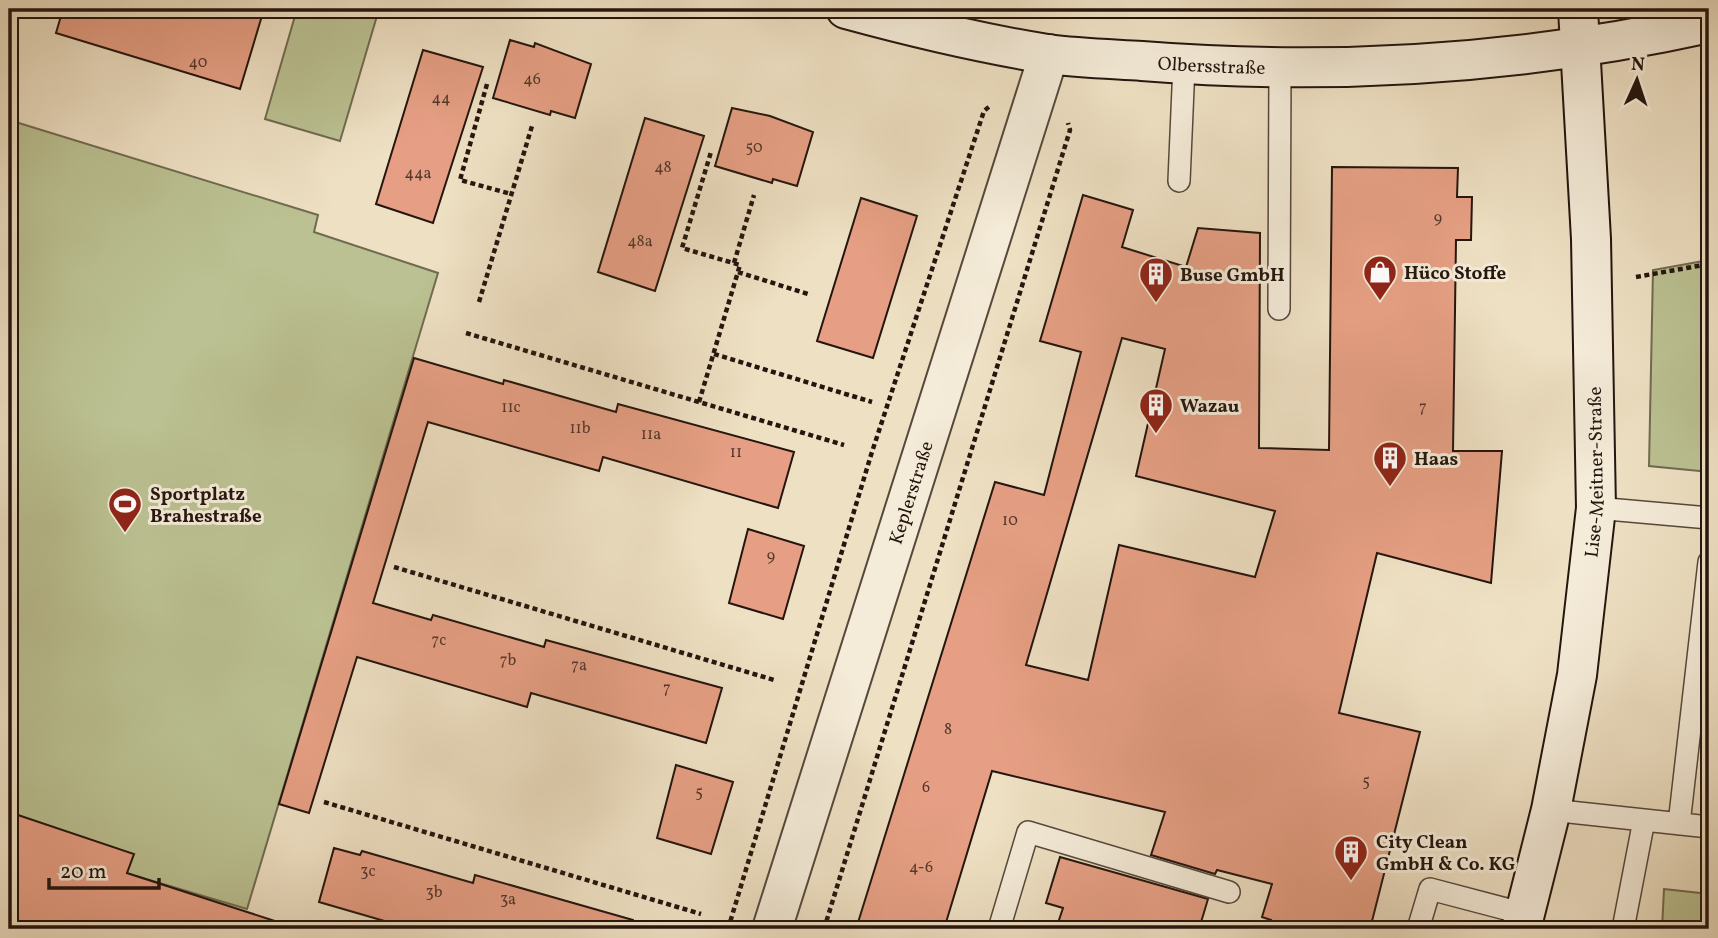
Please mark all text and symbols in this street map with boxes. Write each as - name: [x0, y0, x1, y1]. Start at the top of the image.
- north arrow: [1602, 46, 1672, 116]
- street label: Olbersstraße: [1157, 51, 1266, 82]
- house number: 40: [189, 52, 207, 74]
- text: N: [1630, 52, 1646, 78]
- house number: 46: [523, 69, 541, 91]
- house number: 44: [431, 88, 451, 110]
- house number: 50: [746, 137, 763, 159]
- house number: 48: [654, 157, 672, 179]
- house number: 44a: [404, 163, 432, 185]
- house number: 9: [1434, 208, 1442, 230]
- house number: 48a: [627, 231, 653, 253]
- shop icon: Hüco Stoffe: [1361, 253, 1399, 302]
- building icon: Buse GmbH: [1137, 255, 1175, 304]
- place label: Hüco Stoffe: [1404, 261, 1507, 287]
- place label: Buse GmbH: [1180, 263, 1285, 289]
- building icon: Wazau: [1137, 386, 1175, 435]
- street label: Lise-Meitner-Straße: [1579, 386, 1612, 559]
- place label: Wazau: [1180, 394, 1240, 420]
- house number: 11c: [501, 397, 521, 419]
- house number: 7: [1419, 397, 1427, 419]
- house number: 11b: [569, 418, 591, 440]
- house number: 11a: [641, 424, 661, 446]
- street label: Keplerstraße: [884, 438, 941, 548]
- building icon: Haas: [1371, 439, 1409, 488]
- house number: 11: [730, 442, 742, 464]
- place label: Haas: [1414, 447, 1459, 473]
- place label: Sportplatz Brahestraße: [150, 482, 262, 530]
- sports icon: Sportplatz Brahestraße: [106, 485, 144, 534]
- house number: 10: [1002, 510, 1018, 532]
- house number: 9: [767, 546, 775, 568]
- house number: 7c: [432, 630, 446, 652]
- house number: 7b: [500, 650, 517, 672]
- house number: 7a: [571, 655, 587, 677]
- house number: 7: [663, 678, 671, 700]
- house number: 8: [944, 719, 952, 741]
- house number: 5: [1362, 771, 1370, 793]
- house number: 6: [922, 777, 930, 799]
- house number: 5: [695, 782, 703, 804]
- place label: City Clean GmbH & Co. KG: [1376, 830, 1515, 878]
- building icon: City Clean GmbH & Co. KG: [1332, 833, 1370, 882]
- scale bar: [49, 847, 159, 891]
- house number: 4-6: [909, 857, 933, 879]
- text: 20 m: [60, 858, 106, 887]
- house number: 3c: [360, 861, 376, 883]
- house number: 3b: [426, 882, 443, 904]
- house number: 3a: [500, 889, 516, 911]

